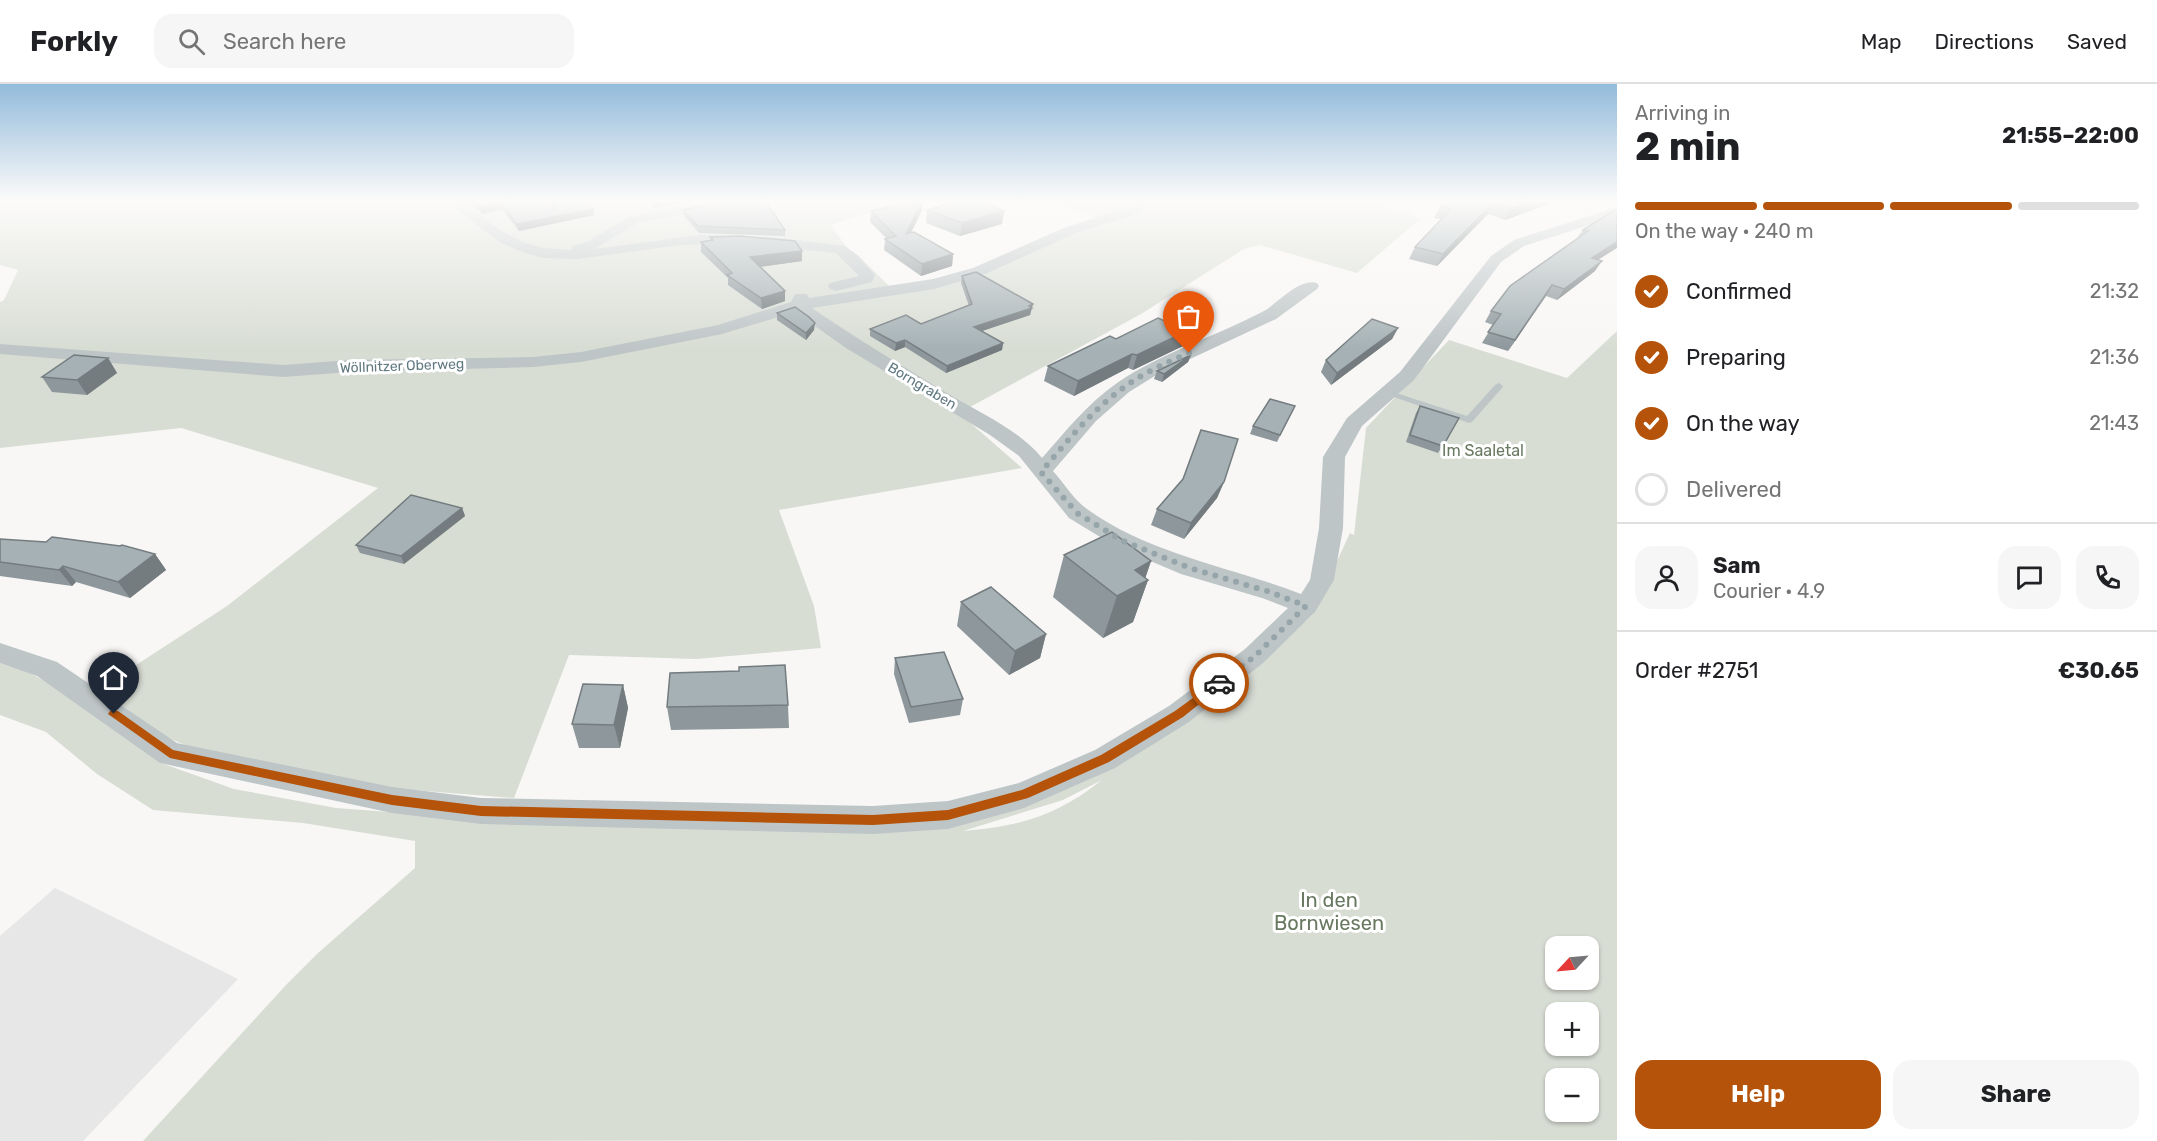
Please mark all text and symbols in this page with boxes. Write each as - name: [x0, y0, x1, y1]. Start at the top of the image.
- search box: [154, 14, 574, 68]
- text: Forkly: [30, 25, 118, 58]
- icon: search: [175, 25, 208, 58]
- text: Search here: [223, 28, 346, 55]
- text: Map: [1861, 29, 1902, 54]
- text: Directions: [1935, 29, 2034, 54]
- text: Saved: [2067, 29, 2127, 54]
- text: Arriving in: [1635, 101, 1730, 125]
- text: 21:55–22:00: [2002, 122, 2139, 149]
- text: 2 min: [1635, 124, 1741, 170]
- text: On the way · 240 m: [1635, 219, 1814, 243]
- icon: check: [1635, 275, 1668, 308]
- text: Confirmed: [1686, 278, 1792, 305]
- text: 21:32: [2090, 279, 2139, 303]
- pin: [1163, 291, 1214, 353]
- icon: bag: [1172, 300, 1205, 333]
- icon: check: [1635, 341, 1668, 374]
- text: Preparing: [1686, 344, 1786, 371]
- text: 21:36: [2090, 345, 2139, 369]
- street label: Wöllnitzer Oberweg: [339, 355, 465, 377]
- street label: Borngraben: [885, 359, 959, 413]
- icon: check: [1635, 407, 1668, 440]
- text: On the way: [1686, 410, 1800, 437]
- text: 21:43: [2089, 411, 2139, 435]
- park label: Im Saaletal: [1442, 441, 1524, 460]
- text: Delivered: [1686, 476, 1782, 503]
- button: person: [1635, 546, 1698, 609]
- button: chat: [1998, 546, 2061, 609]
- button: phone: [2076, 546, 2139, 609]
- text: Sam: [1713, 552, 1761, 579]
- text: Courier · 4.9: [1713, 579, 1825, 603]
- pin: [88, 652, 139, 714]
- courier: [1189, 653, 1249, 713]
- text: Order #2751: [1635, 657, 1758, 684]
- text: €30.65: [2058, 657, 2139, 684]
- icon: home: [97, 661, 130, 694]
- icon: car: [1203, 667, 1236, 700]
- park label: In den Bornwiesen: [1274, 888, 1384, 935]
- north arrow: [1545, 936, 1599, 990]
- map controls: [1545, 936, 1599, 1122]
- button: +: [1545, 1002, 1599, 1056]
- button: Help: [1635, 1060, 1881, 1129]
- button: Share: [1893, 1060, 2139, 1129]
- button: −: [1545, 1068, 1599, 1122]

